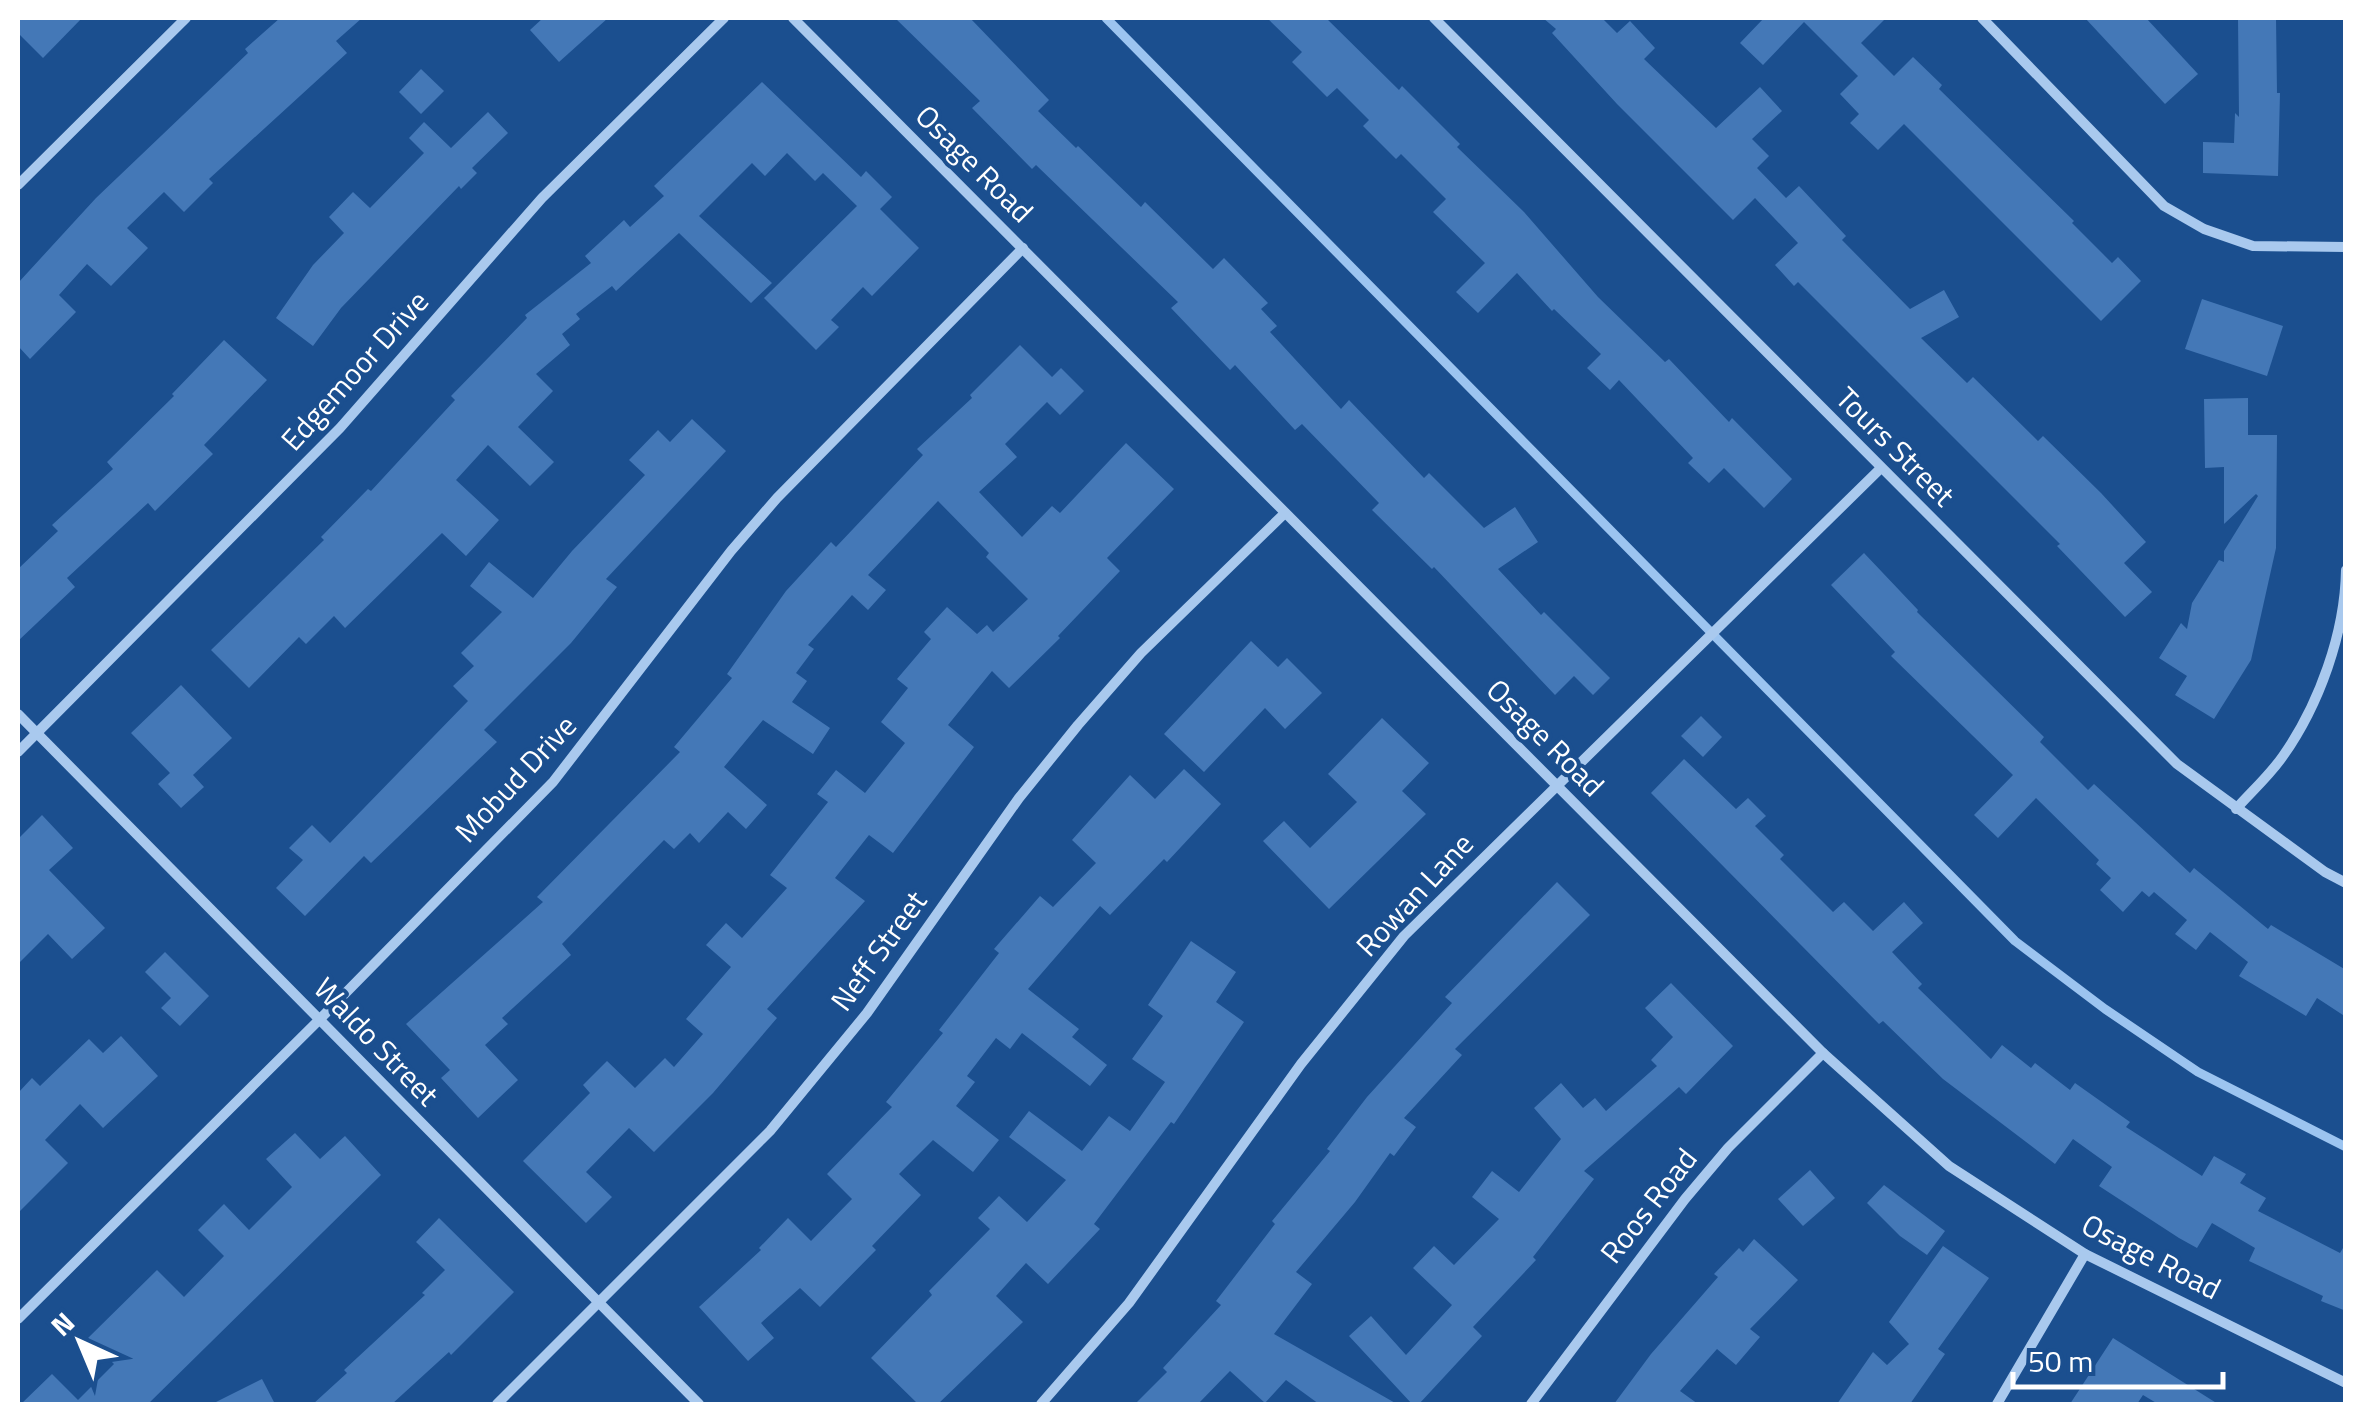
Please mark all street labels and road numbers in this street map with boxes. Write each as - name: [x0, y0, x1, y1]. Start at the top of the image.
- street label: Osage Road: [905, 94, 1044, 233]
- street label: Edgemoor Drive: [270, 280, 439, 461]
- street label: Tours Street: [1825, 376, 1966, 517]
- street label: Osage Road: [1476, 668, 1615, 807]
- street label: Mobud Drive: [444, 704, 587, 853]
- street label: Rowan Lane: [1345, 822, 1484, 967]
- street label: Neff Street: [819, 880, 938, 1020]
- street label: Waldo Street: [303, 966, 450, 1117]
- street label: Roos Road: [1588, 1138, 1708, 1273]
- street label: Osage Road: [2074, 1201, 2229, 1311]

